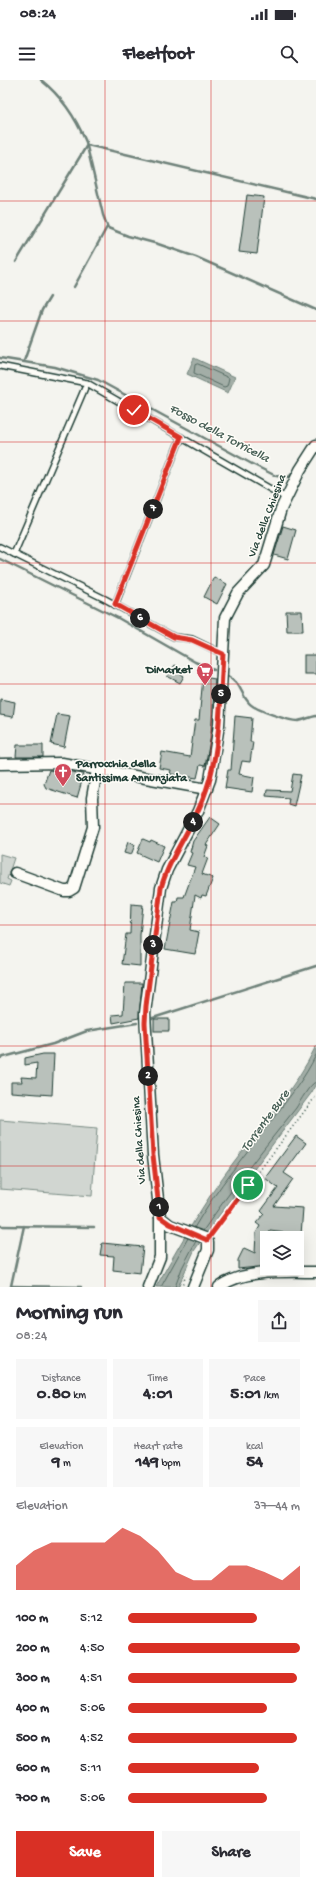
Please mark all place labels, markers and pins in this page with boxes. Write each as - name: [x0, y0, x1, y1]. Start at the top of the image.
- pin: [117, 393, 151, 427]
- pin: 7: [143, 499, 163, 519]
- pin: 6: [130, 608, 150, 628]
- supermarket icon: DiMarket: [195, 661, 215, 686]
- place label: DiMarket: [145, 664, 193, 678]
- pin: 5: [211, 684, 231, 704]
- place label: Parrocchia della Santissima Annunziata: [75, 758, 188, 786]
- church icon: Parrocchia della Santissima Annunziata: [53, 762, 73, 787]
- pin: 4: [183, 812, 203, 832]
- pin: 3: [143, 935, 163, 955]
- pin: 2: [138, 1066, 158, 1086]
- pin: [231, 1168, 265, 1202]
- pin: 1: [149, 1197, 169, 1217]

